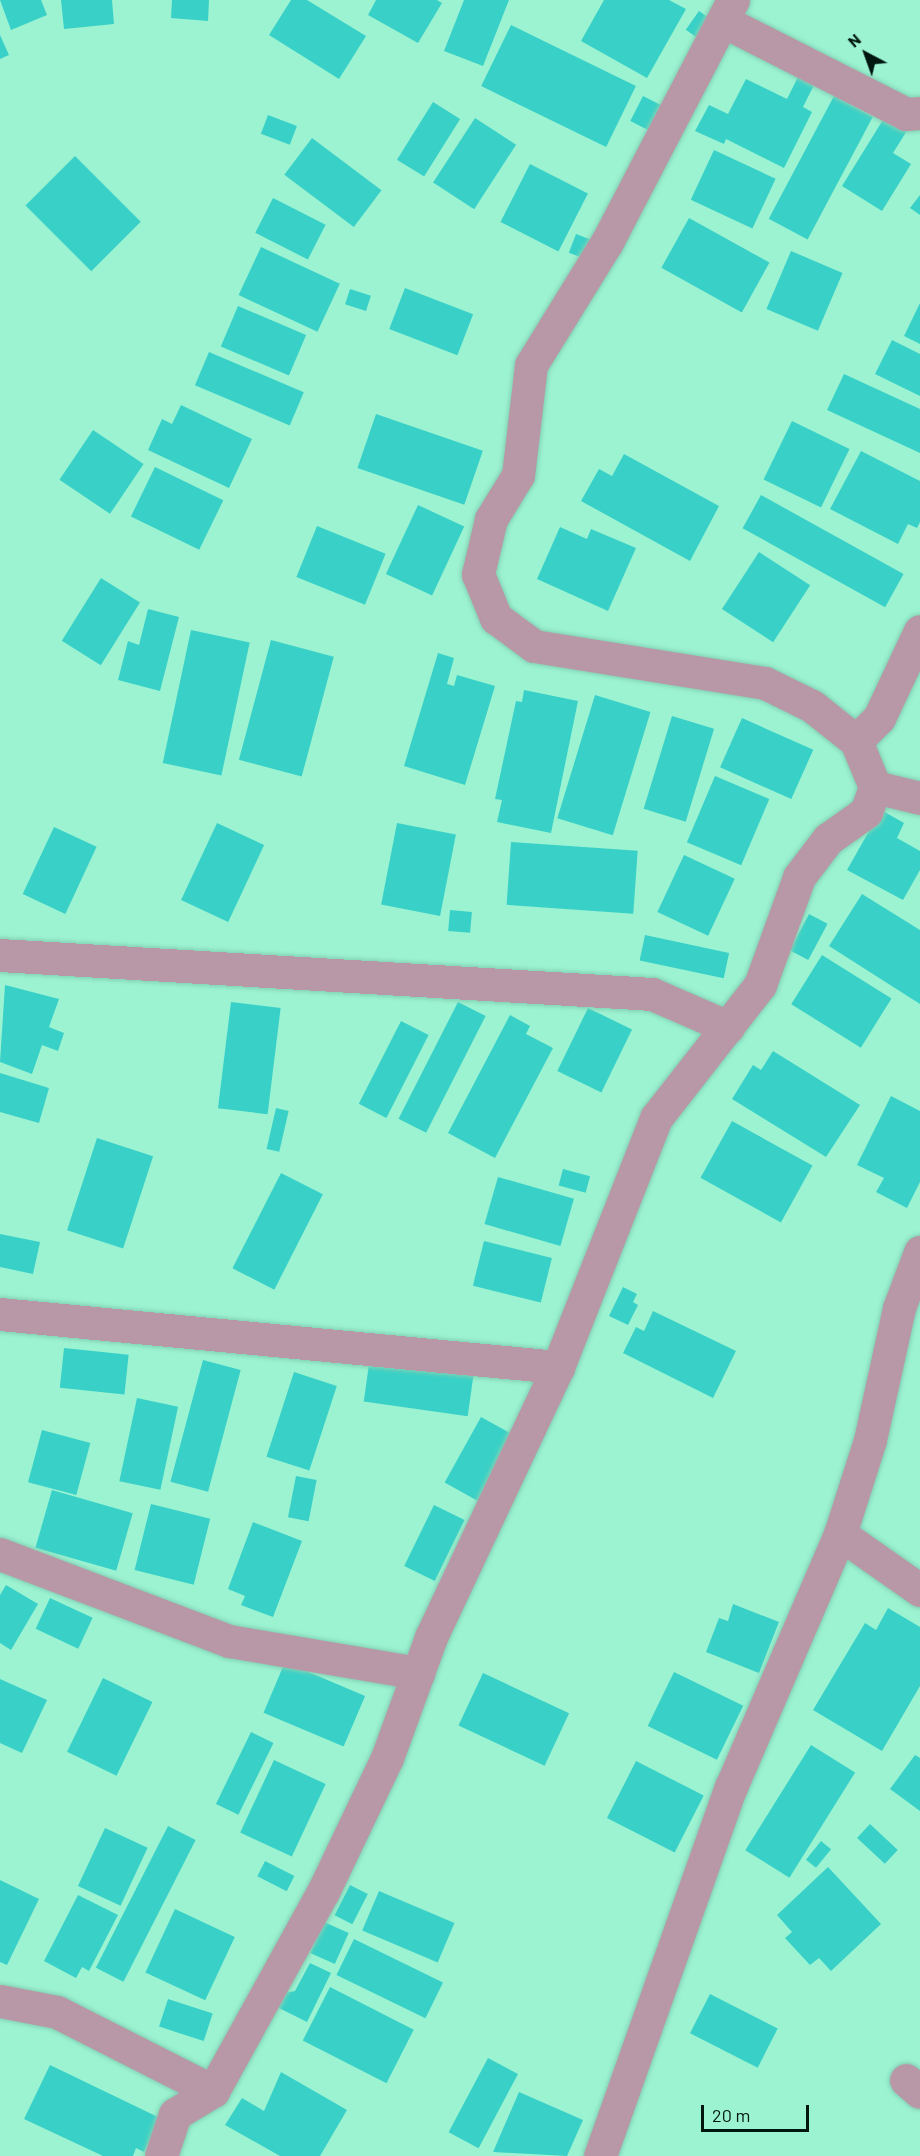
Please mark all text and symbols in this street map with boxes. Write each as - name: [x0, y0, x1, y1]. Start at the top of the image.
- north arrow: [836, 24, 896, 84]
- text: N: [844, 29, 864, 51]
- scale bar: [704, 2093, 812, 2131]
- text: 20 m: [712, 2104, 750, 2126]

